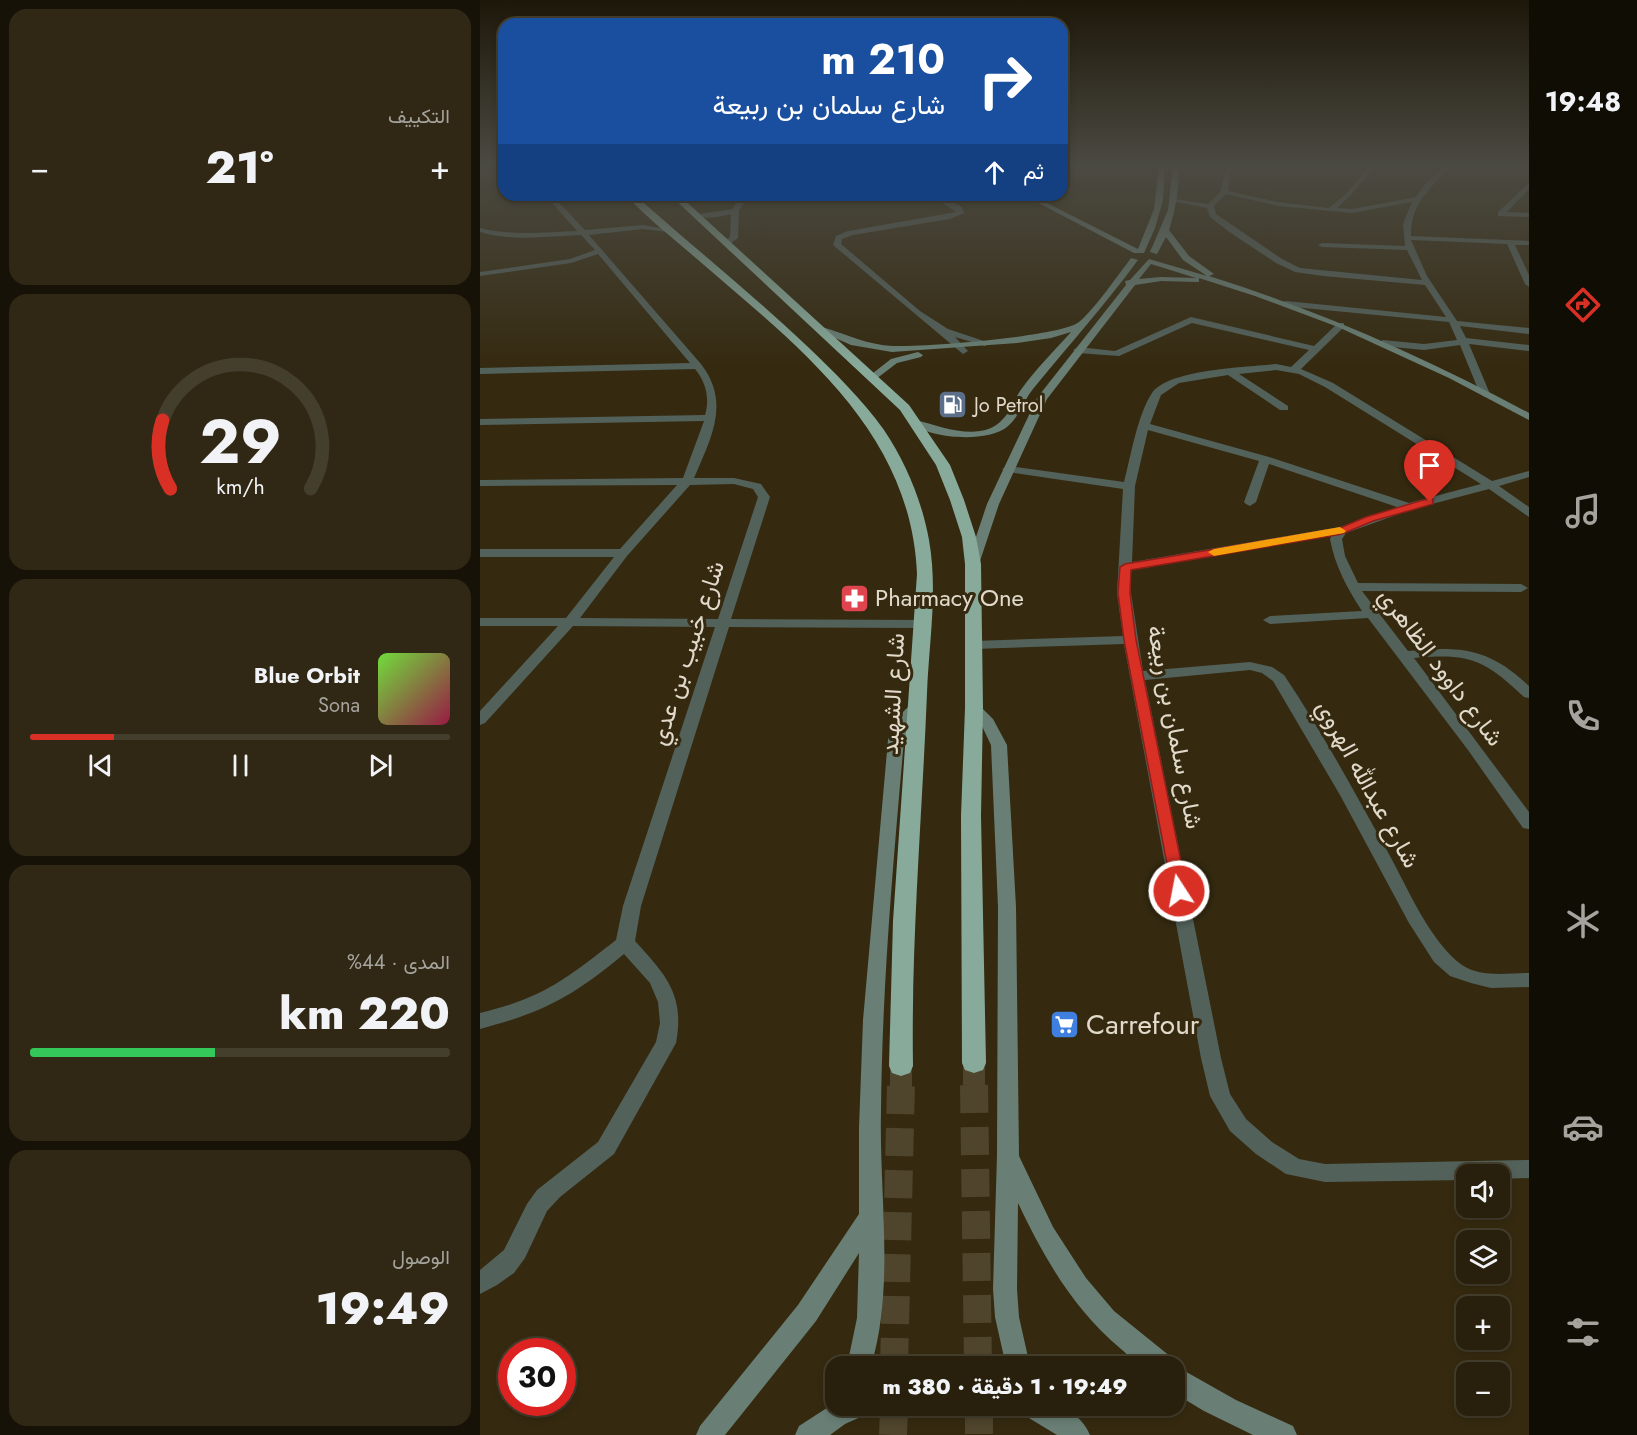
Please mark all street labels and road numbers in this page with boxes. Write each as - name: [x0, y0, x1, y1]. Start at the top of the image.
- street label: شارع خبيب بن عدي: [640, 556, 735, 750]
- street label: شارع داوود الظاهري: [1369, 580, 1513, 754]
- street label: شارع سلمان بن ربيعة: [1139, 622, 1212, 832]
- street label: شارع الشهيد: [872, 632, 913, 756]
- street label: شارع عبدالله الهروي: [1306, 693, 1429, 875]

